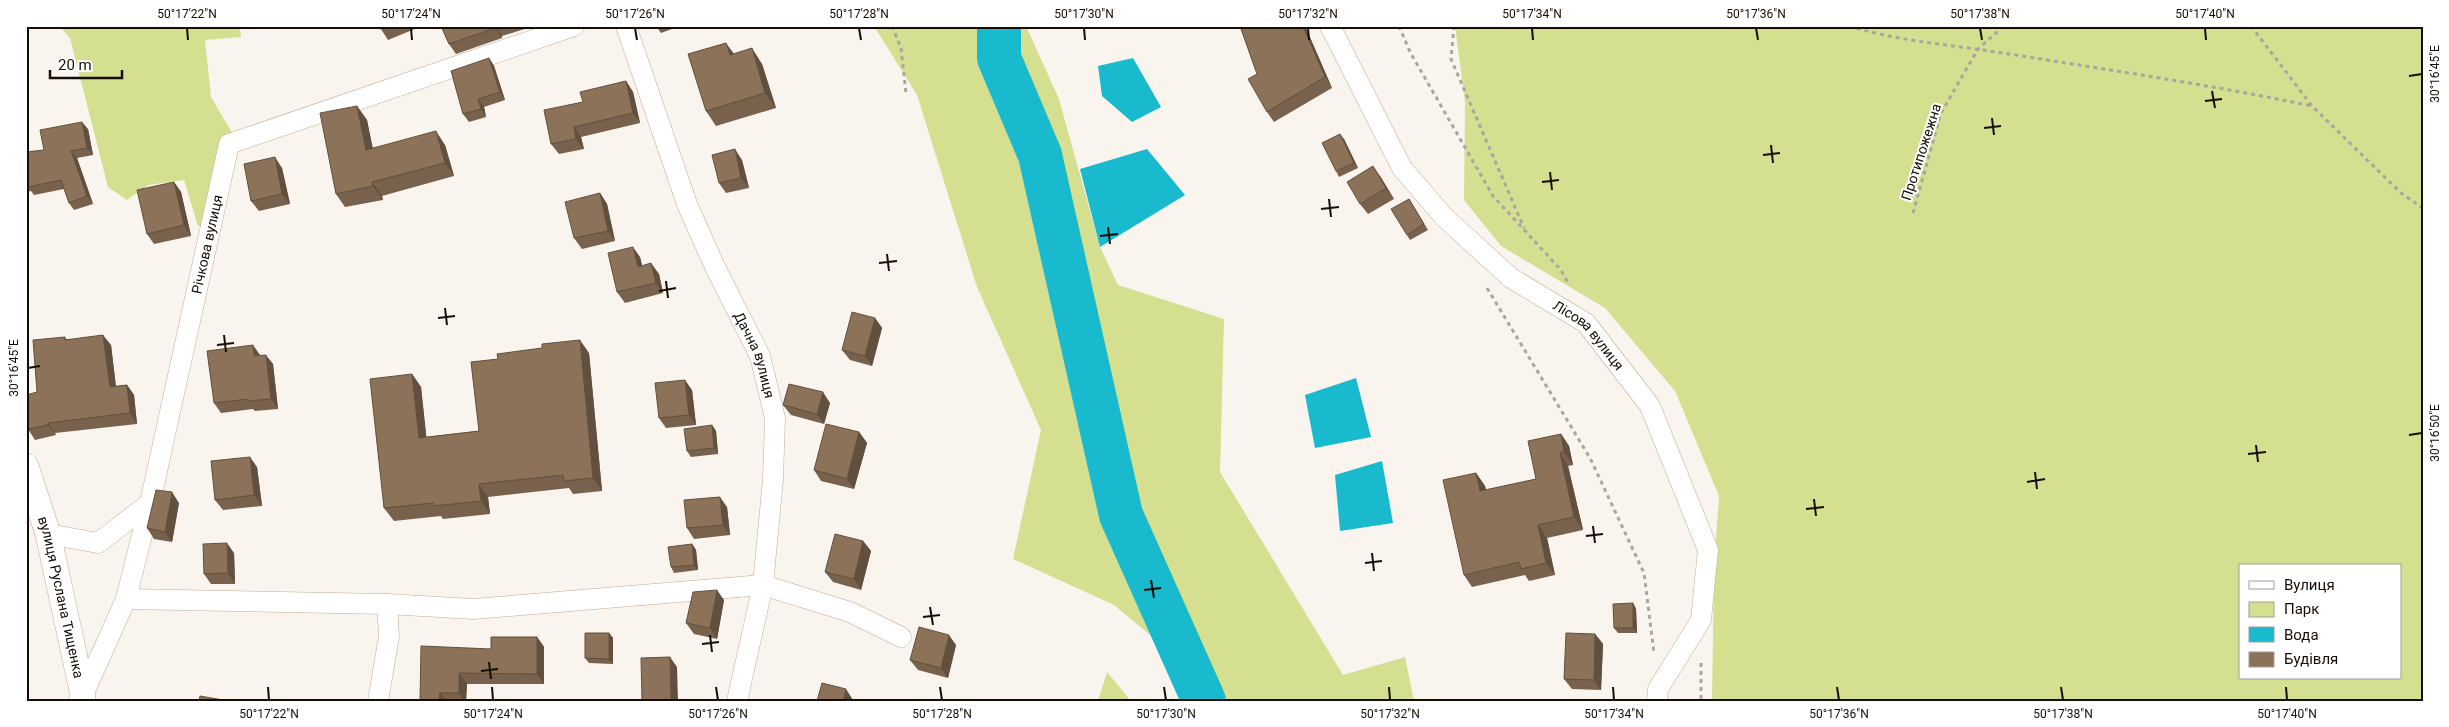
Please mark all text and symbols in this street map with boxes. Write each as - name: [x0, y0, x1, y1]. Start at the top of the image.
- text: 50°17'22"N: [157, 7, 217, 21]
- text: 50°17'24"N: [381, 7, 441, 21]
- text: 50°17'26"N: [605, 7, 665, 21]
- text: 50°17'28"N: [829, 7, 889, 21]
- text: 50°17'30"N: [1054, 7, 1114, 21]
- text: 50°17'32"N: [1278, 7, 1338, 21]
- text: 50°17'34"N: [1502, 7, 1562, 21]
- text: 50°17'36"N: [1726, 7, 1786, 21]
- text: 50°17'38"N: [1950, 7, 2010, 21]
- text: 50°17'40"N: [2175, 7, 2235, 21]
- text: 30°16'45"E: [2428, 45, 2442, 103]
- scale bar: [50, 48, 122, 80]
- text: 20 m: [58, 56, 92, 74]
- street label: Протипожежна: [1898, 102, 1944, 202]
- street label: Річкова вулиця: [188, 193, 226, 295]
- street label: Лісова вулиця: [1550, 297, 1627, 373]
- street label: Дачна вулиця: [731, 309, 778, 400]
- text: 30°16'45"E: [7, 339, 21, 397]
- text: 30°16'50"E: [2428, 404, 2442, 462]
- street label: вулиця Руслана Тищенка: [35, 514, 87, 680]
- legend: [2239, 564, 2402, 680]
- text: Вулиця: [2284, 576, 2335, 594]
- text: Парк: [2284, 600, 2319, 618]
- text: Вода: [2284, 626, 2319, 644]
- text: Будівля: [2284, 650, 2338, 668]
- text: 50°17'22"N: [239, 707, 299, 721]
- text: 50°17'24"N: [463, 707, 523, 721]
- text: 50°17'26"N: [688, 707, 748, 721]
- text: 50°17'28"N: [912, 707, 972, 721]
- text: 50°17'30"N: [1136, 707, 1196, 721]
- text: 50°17'32"N: [1360, 707, 1420, 721]
- text: 50°17'34"N: [1584, 707, 1644, 721]
- text: 50°17'36"N: [1809, 707, 1869, 721]
- text: 50°17'38"N: [2033, 707, 2093, 721]
- text: 50°17'40"N: [2257, 707, 2317, 721]

